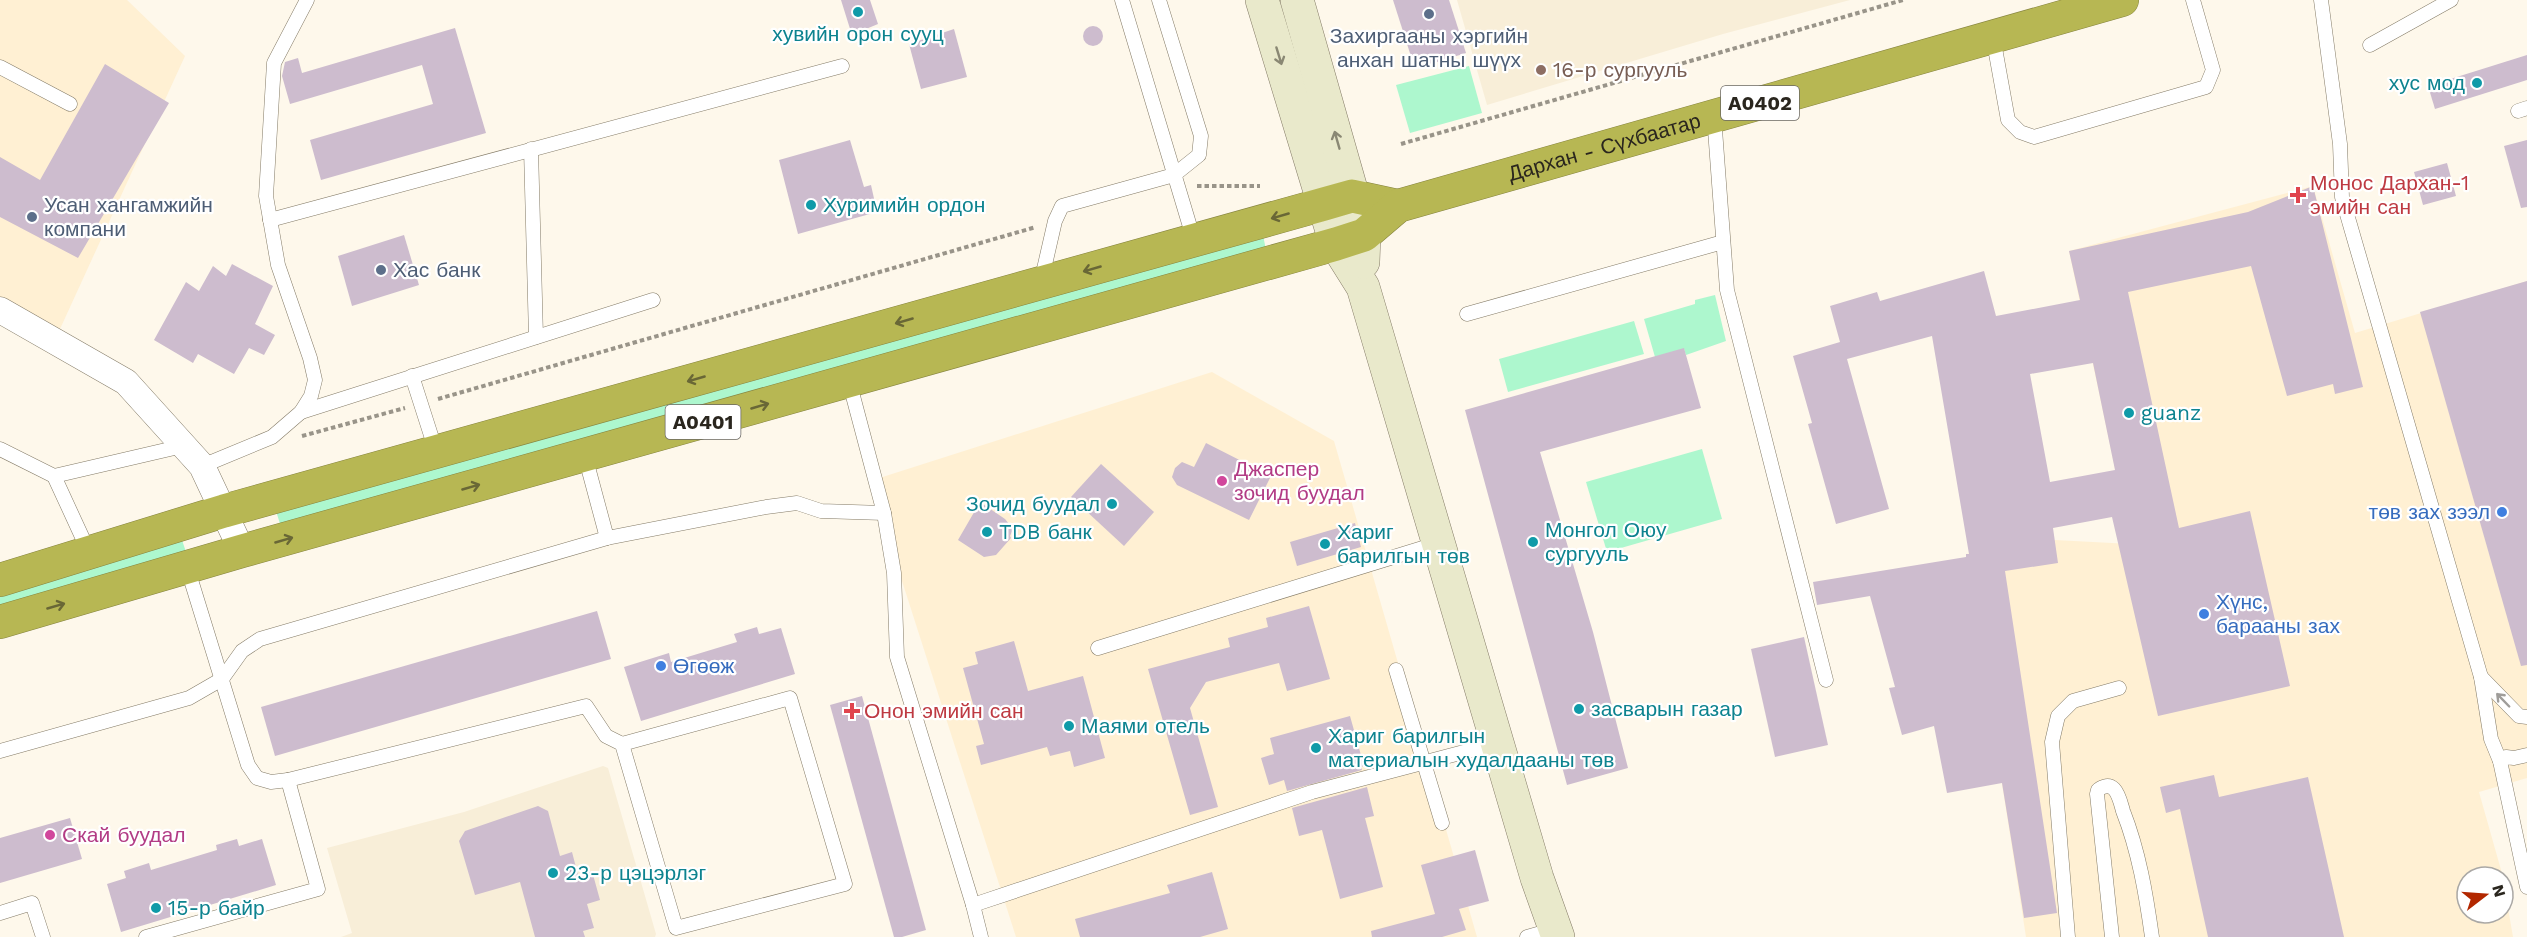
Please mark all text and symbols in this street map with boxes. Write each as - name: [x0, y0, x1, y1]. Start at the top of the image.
- marker: хувийн орон сууц: [851, 5, 865, 19]
- marker: Захиргааны хэргийн анхан шатны шүүх: [1422, 7, 1436, 21]
- place label: хувийн орон сууц: [772, 21, 944, 46]
- place label: Захиргааны хэргийн анхан шатны шүүх: [1330, 23, 1528, 72]
- one-way arrow: [1274, 46, 1285, 65]
- place label: 16-р сургууль: [1553, 57, 1687, 82]
- marker: 16-р сургууль: [1534, 63, 1548, 77]
- place label: хус мод: [2389, 70, 2465, 95]
- marker: хус мод: [2470, 76, 2484, 90]
- road number: A0402: [1721, 86, 1799, 120]
- street label: Дархан - Сүхбаатар: [1505, 108, 1703, 186]
- one-way arrow: [1330, 131, 1342, 150]
- place label: Монос Дархан-1 эмийн сан: [2310, 170, 2469, 219]
- marker: Монос Дархан-1 эмийн сан: [2291, 188, 2305, 202]
- place label: Усан хангамжийн компани: [44, 192, 213, 241]
- place label: Хуримийн ордон: [823, 192, 985, 217]
- marker: Хуримийн ордон: [804, 198, 818, 212]
- marker: Усан хангамжийн компани: [25, 210, 39, 224]
- one-way arrow: [1271, 211, 1290, 222]
- place label: Хас банк: [393, 257, 481, 282]
- marker: Хас банк: [374, 263, 388, 277]
- one-way arrow: [1083, 263, 1102, 275]
- one-way arrow: [895, 316, 914, 327]
- one-way arrow: [687, 374, 706, 386]
- one-way arrow: [750, 400, 769, 411]
- place label: guanz: [2141, 400, 2201, 425]
- road number: A0401: [666, 405, 740, 439]
- marker: guanz: [2122, 406, 2136, 420]
- place label: Джаспер зочид буудал: [1234, 456, 1365, 505]
- marker: Джаспер зочид буудал: [1215, 474, 1229, 488]
- one-way arrow: [462, 481, 481, 492]
- place label: Зочид буудал: [966, 491, 1100, 516]
- marker: Зочид буудал: [1105, 497, 1119, 511]
- place label: төв зах зээл: [2369, 499, 2490, 524]
- marker: төв зах зээл: [2495, 505, 2509, 519]
- place label: Монгол Оюу сургууль: [1545, 517, 1667, 566]
- place label: TDB банк: [999, 519, 1093, 544]
- place label: Хариг барилгын төв: [1337, 519, 1470, 568]
- marker: TDB банк: [980, 525, 994, 539]
- one-way arrow: [274, 533, 293, 545]
- marker: Монгол Оюу сургууль: [1526, 535, 1540, 549]
- marker: Хариг барилгын төв: [1318, 537, 1332, 551]
- place label: Хүнс, барааны зах: [2216, 589, 2340, 638]
- one-way arrow: [46, 600, 65, 611]
- marker: Хүнс, барааны зах: [2197, 607, 2211, 621]
- place label: Өгөөж: [673, 653, 734, 678]
- marker: Өгөөж: [654, 659, 668, 673]
- one-way arrow: [2495, 692, 2510, 707]
- place label: засварын газар: [1591, 696, 1743, 721]
- place label: Онон эмийн сан: [864, 698, 1024, 723]
- marker: засварын газар: [1572, 702, 1586, 716]
- marker: Онон эмийн сан: [845, 704, 859, 718]
- place label: Маями отель: [1081, 713, 1210, 738]
- marker: Маями отель: [1062, 719, 1076, 733]
- place label: Хариг барилгын материалын худалдааны төв: [1328, 723, 1614, 772]
- marker: Хариг барилгын материалын худалдааны төв: [1309, 741, 1323, 755]
- place label: Скай буудал: [62, 822, 185, 847]
- marker: Скай буудал: [43, 828, 57, 842]
- place label: 23-р цэцэрлэг: [565, 860, 706, 885]
- north arrow: [2455, 865, 2515, 925]
- marker: 23-р цэцэрлэг: [546, 866, 560, 880]
- text: N: [2488, 882, 2510, 899]
- place label: 15-р байр: [168, 895, 265, 920]
- marker: 15-р байр: [149, 901, 163, 915]

